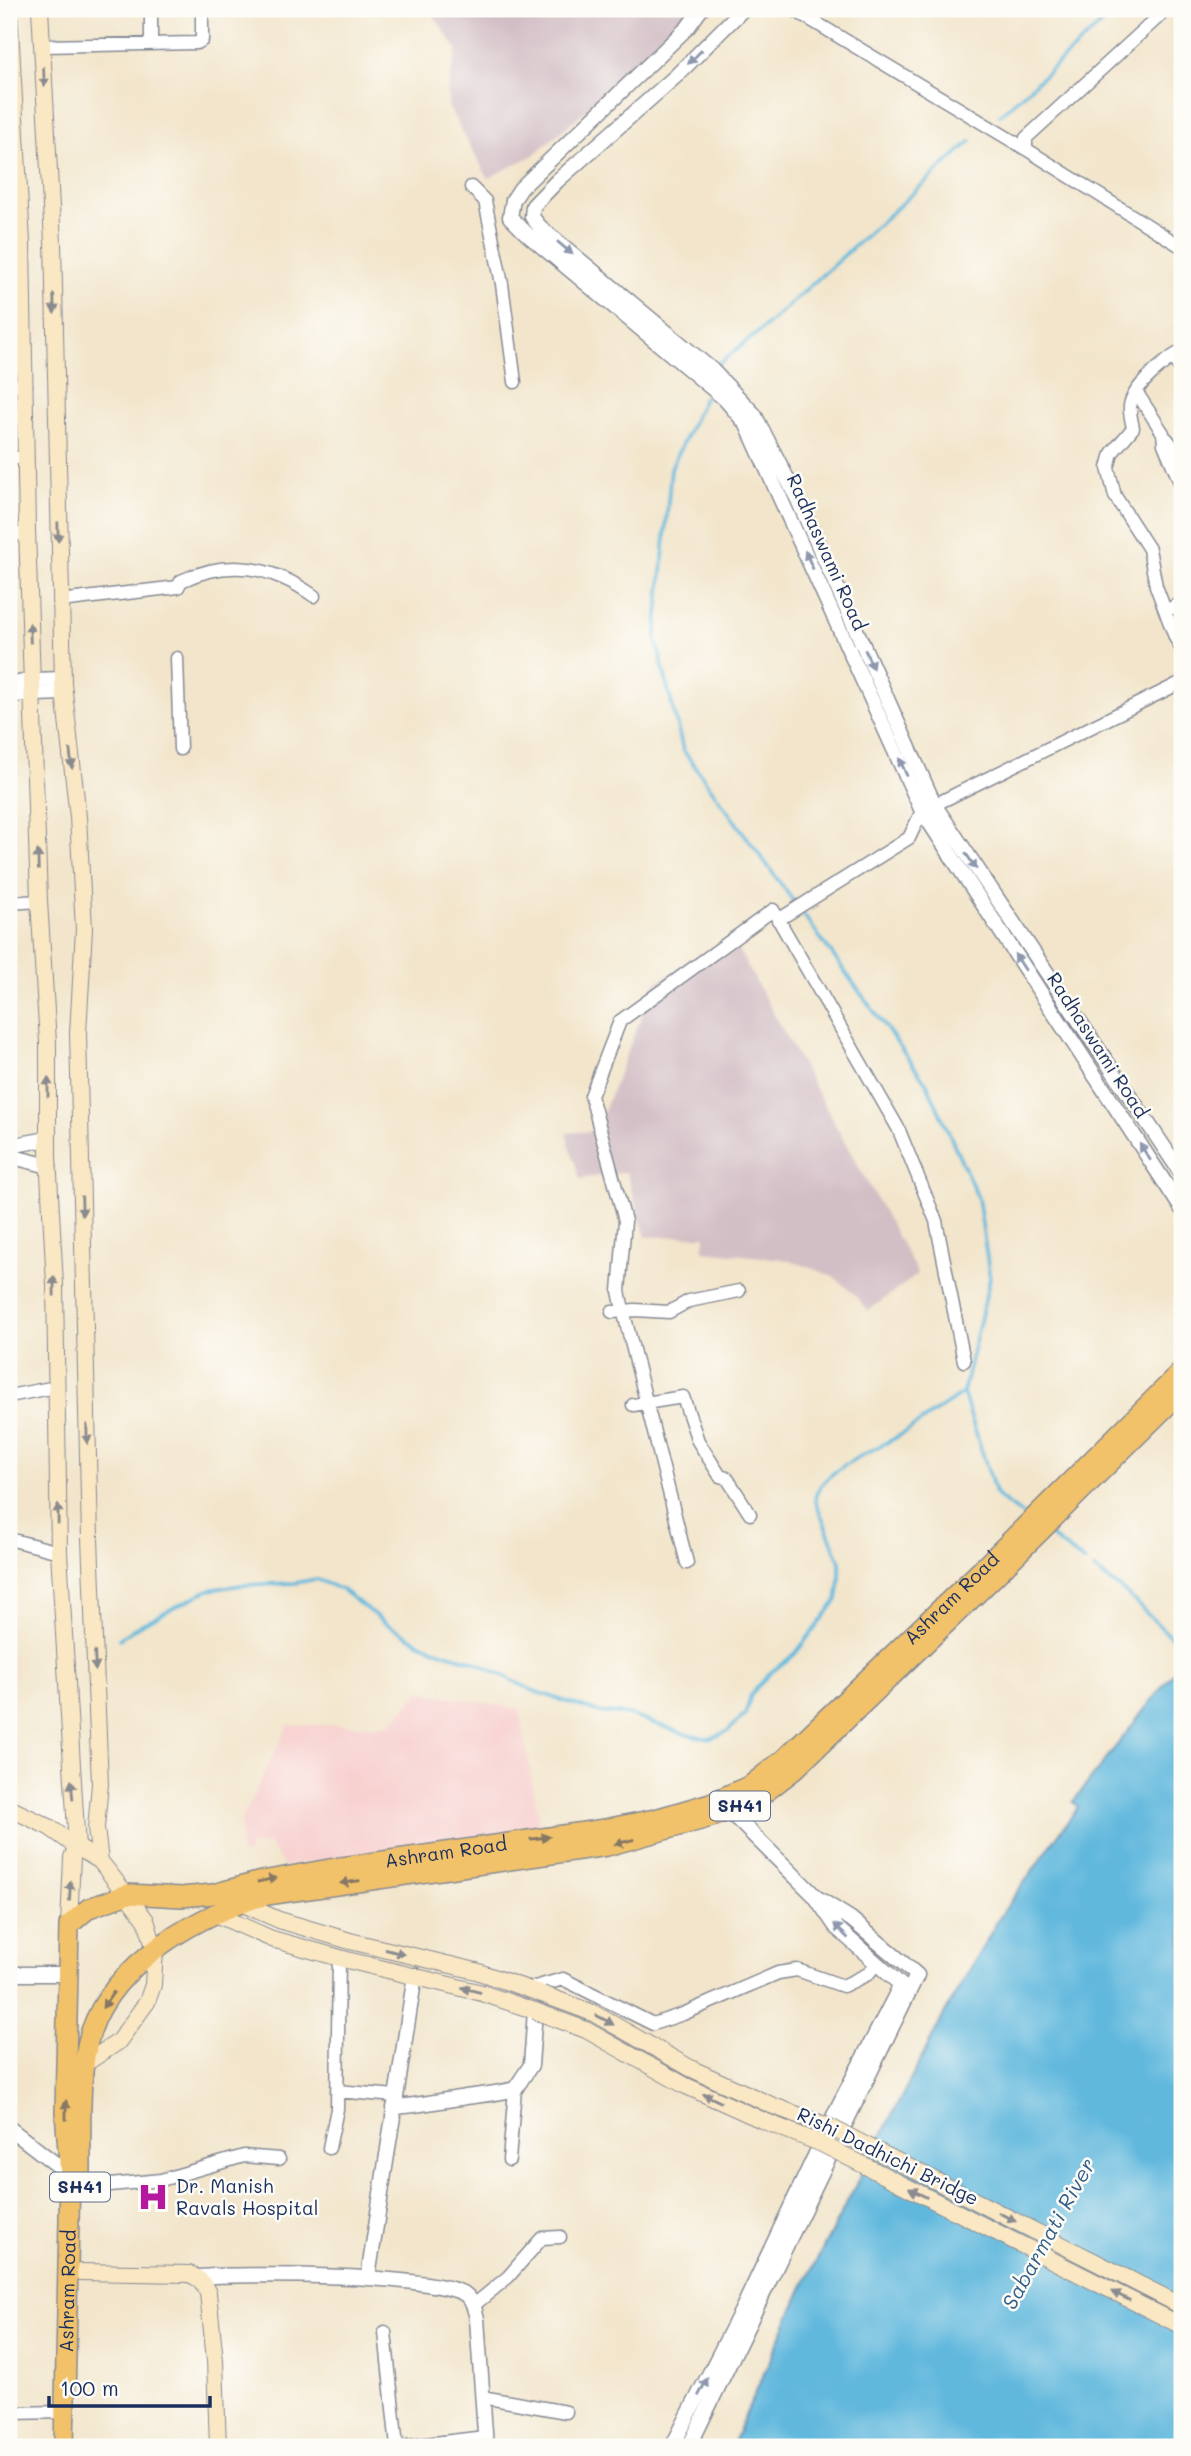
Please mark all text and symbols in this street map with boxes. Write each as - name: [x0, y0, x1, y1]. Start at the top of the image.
- one-way arrow: [687, 48, 703, 65]
- one-way arrow: [38, 66, 49, 88]
- one-way arrow: [557, 240, 574, 255]
- one-way arrow: [49, 293, 60, 315]
- street label: Radhaswami Road: [782, 470, 873, 634]
- one-way arrow: [53, 521, 64, 543]
- one-way arrow: [803, 550, 815, 570]
- one-way arrow: [25, 622, 36, 644]
- one-way arrow: [864, 648, 875, 669]
- one-way arrow: [66, 748, 77, 770]
- one-way arrow: [897, 757, 908, 778]
- one-way arrow: [32, 849, 43, 871]
- one-way arrow: [965, 851, 978, 871]
- one-way arrow: [1014, 952, 1027, 971]
- street label: Radhaswami Road: [1042, 967, 1155, 1122]
- one-way arrow: [42, 1076, 54, 1098]
- one-way arrow: [1138, 1142, 1151, 1162]
- one-way arrow: [77, 1195, 88, 1217]
- one-way arrow: [49, 1275, 60, 1297]
- one-way arrow: [81, 1423, 93, 1445]
- one-way arrow: [52, 1503, 64, 1525]
- street label: Ashram Road: [898, 1546, 1004, 1650]
- one-way arrow: [89, 1650, 100, 1672]
- one-way arrow: [66, 1779, 77, 1801]
- road number: SH41: [710, 1792, 770, 1820]
- street label: Ashram Road: [383, 1830, 508, 1873]
- one-way arrow: [530, 1832, 552, 1843]
- one-way arrow: [613, 1837, 635, 1848]
- one-way arrow: [256, 1874, 278, 1885]
- one-way arrow: [339, 1877, 361, 1888]
- one-way arrow: [64, 1880, 75, 1902]
- one-way arrow: [834, 1923, 850, 1940]
- one-way arrow: [384, 1947, 406, 1958]
- one-way arrow: [459, 1984, 481, 1995]
- one-way arrow: [101, 1991, 115, 2009]
- one-way arrow: [595, 2014, 615, 2026]
- one-way arrow: [702, 2092, 722, 2104]
- one-way arrow: [60, 2098, 72, 2120]
- street label: Rishi Dadhichi Bridge: [793, 2101, 983, 2210]
- water label: Sabarmati River: [995, 2153, 1100, 2314]
- road number: SH41: [50, 2172, 110, 2202]
- place label: Dr. Manish Ravals Hospital: [176, 2173, 319, 2220]
- hospital icon: Dr. Manish Ravals Hospital: [136, 2180, 170, 2214]
- one-way arrow: [908, 2187, 928, 2198]
- one-way arrow: [997, 2211, 1017, 2222]
- street label: Ashram Road: [53, 2229, 81, 2353]
- one-way arrow: [1111, 2290, 1131, 2301]
- scale bar: [49, 2365, 210, 2409]
- text: 100 m: [60, 2374, 119, 2401]
- one-way arrow: [698, 2377, 709, 2397]

